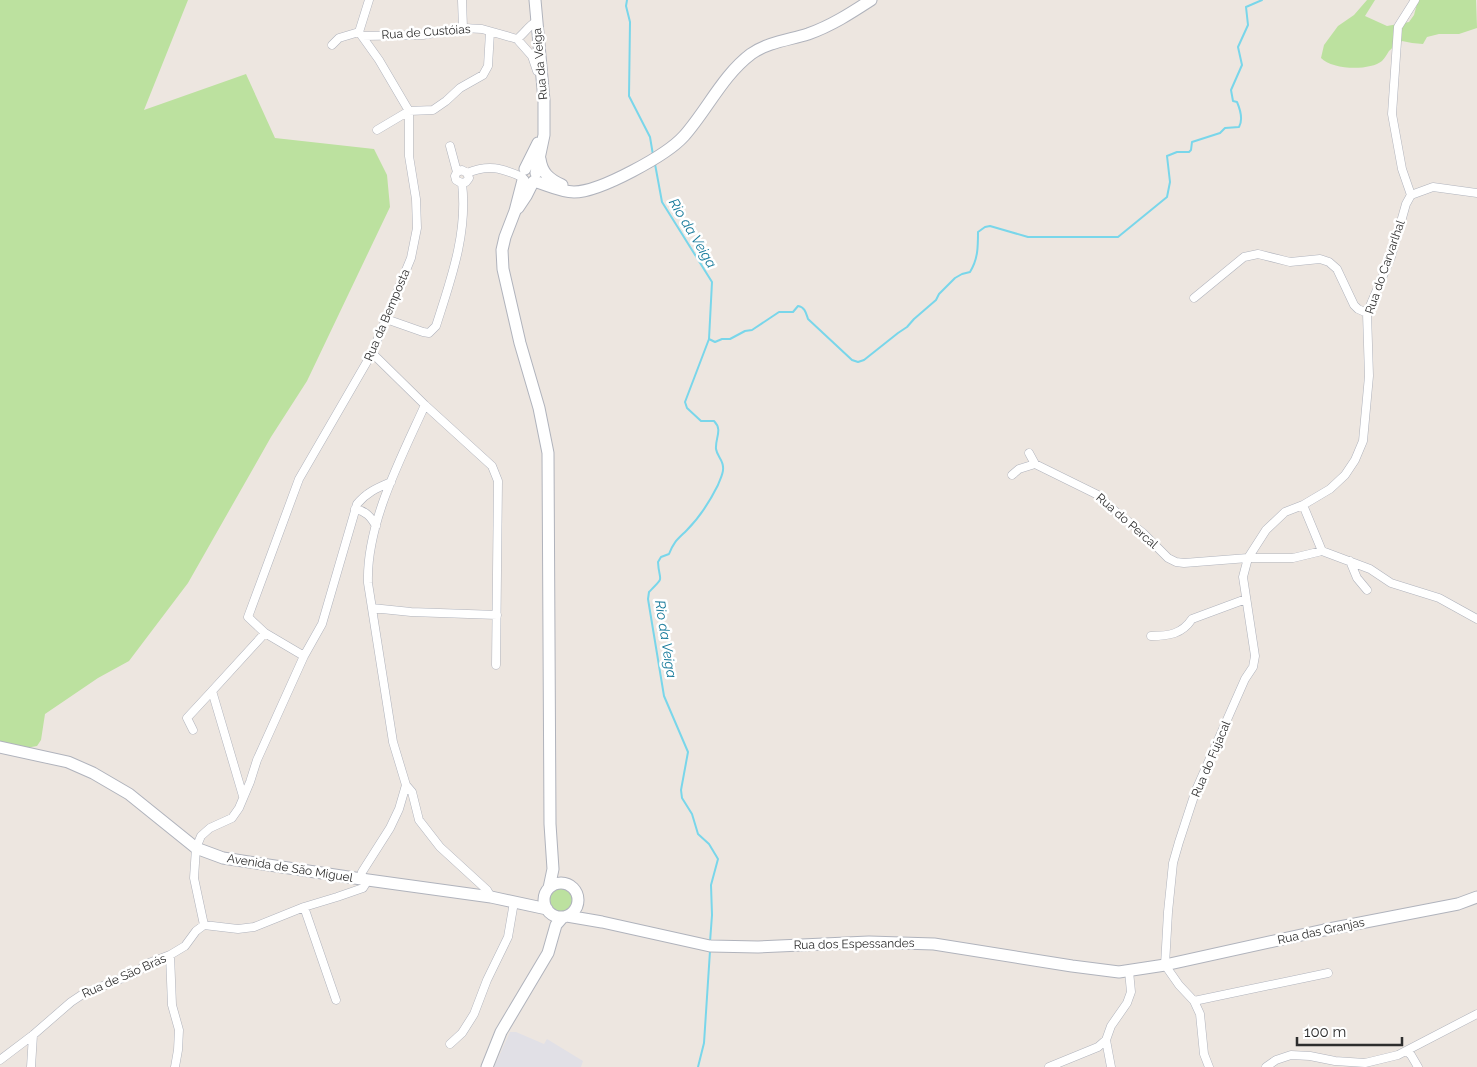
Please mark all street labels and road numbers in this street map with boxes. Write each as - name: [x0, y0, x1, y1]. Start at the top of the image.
- street label: Rua de Custóias: [381, 22, 471, 42]
- street label: Rua da Veiga: [530, 27, 550, 101]
- street label: Rua do Carvarlhal: [1362, 218, 1408, 316]
- street label: Rua da Bemposta: [361, 267, 413, 363]
- street label: Rua do Percal: [1093, 490, 1161, 552]
- street label: Rua do Fujacal: [1189, 718, 1234, 799]
- street label: Avenida de São Miguel: [226, 851, 355, 885]
- street label: Rua das Granjas: [1276, 915, 1366, 947]
- street label: Rua dos Espessandes: [793, 936, 915, 952]
- street label: Rua de São Brás: [80, 951, 168, 1001]

